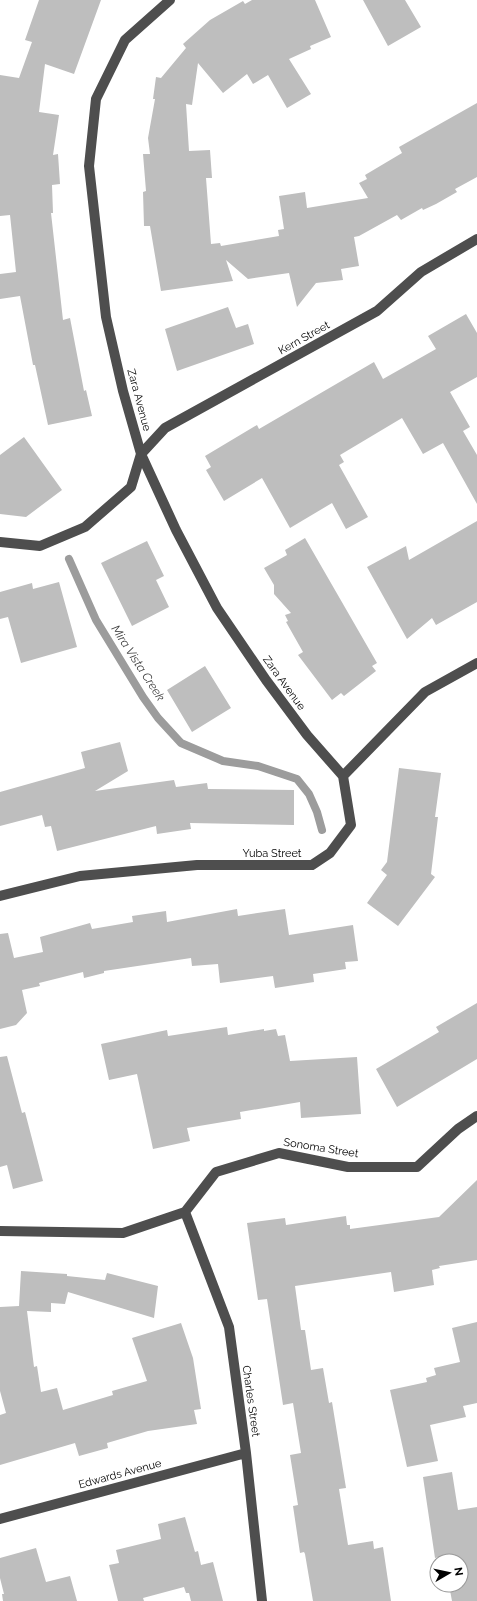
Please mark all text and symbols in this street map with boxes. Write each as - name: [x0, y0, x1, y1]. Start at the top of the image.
- street label: Kern Street: [276, 318, 332, 357]
- street label: Zara Avenue: [124, 367, 154, 433]
- water label: Mira Vista Creek: [108, 623, 168, 704]
- street label: Zara Avenue: [260, 653, 308, 713]
- street label: Yuba Street: [242, 847, 302, 860]
- street label: Sonoma Street: [283, 1136, 360, 1160]
- street label: Charles Street: [240, 1364, 262, 1438]
- street label: Edwards Avenue: [77, 1457, 163, 1491]
- north arrow: [429, 1553, 469, 1593]
- text: N: [451, 1566, 465, 1577]

